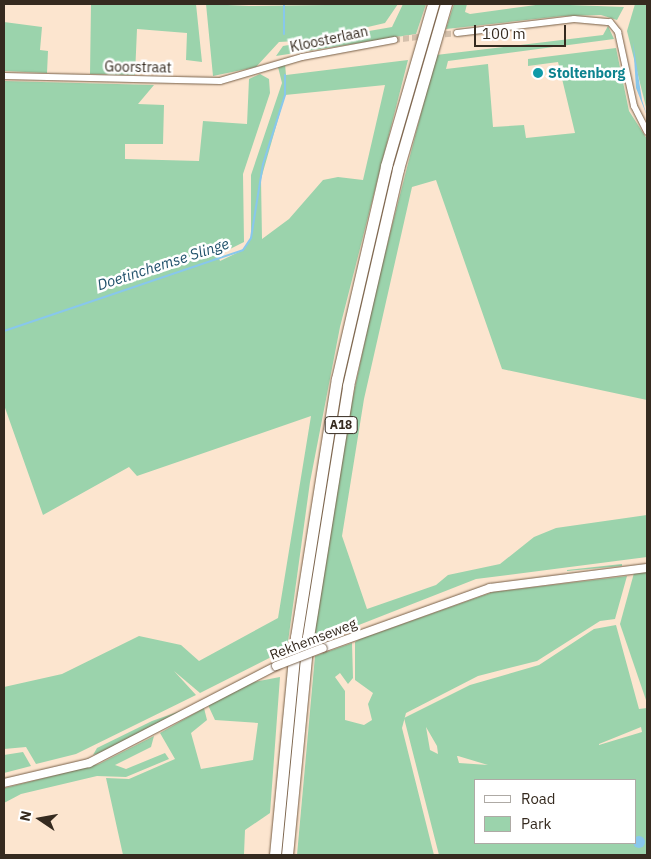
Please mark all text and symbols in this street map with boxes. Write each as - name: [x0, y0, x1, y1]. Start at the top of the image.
- scale bar: [476, 15, 568, 47]
- street label: Kloosterlaan: [288, 23, 370, 55]
- text: 100 m: [482, 24, 526, 43]
- street label: Goorstraat: [104, 58, 172, 76]
- place label: Stoltenborg: [548, 65, 625, 81]
- marker: Stoltenborg: [532, 67, 544, 79]
- water label: Doetinchemse Slinge: [95, 234, 231, 294]
- road number: A18: [324, 416, 358, 434]
- street label: Rekhemseweg: [267, 615, 359, 663]
- legend: [473, 779, 636, 844]
- text: Road: [521, 789, 556, 808]
- north arrow: [15, 794, 65, 844]
- text: N: [15, 809, 35, 823]
- text: Park: [521, 814, 551, 833]

